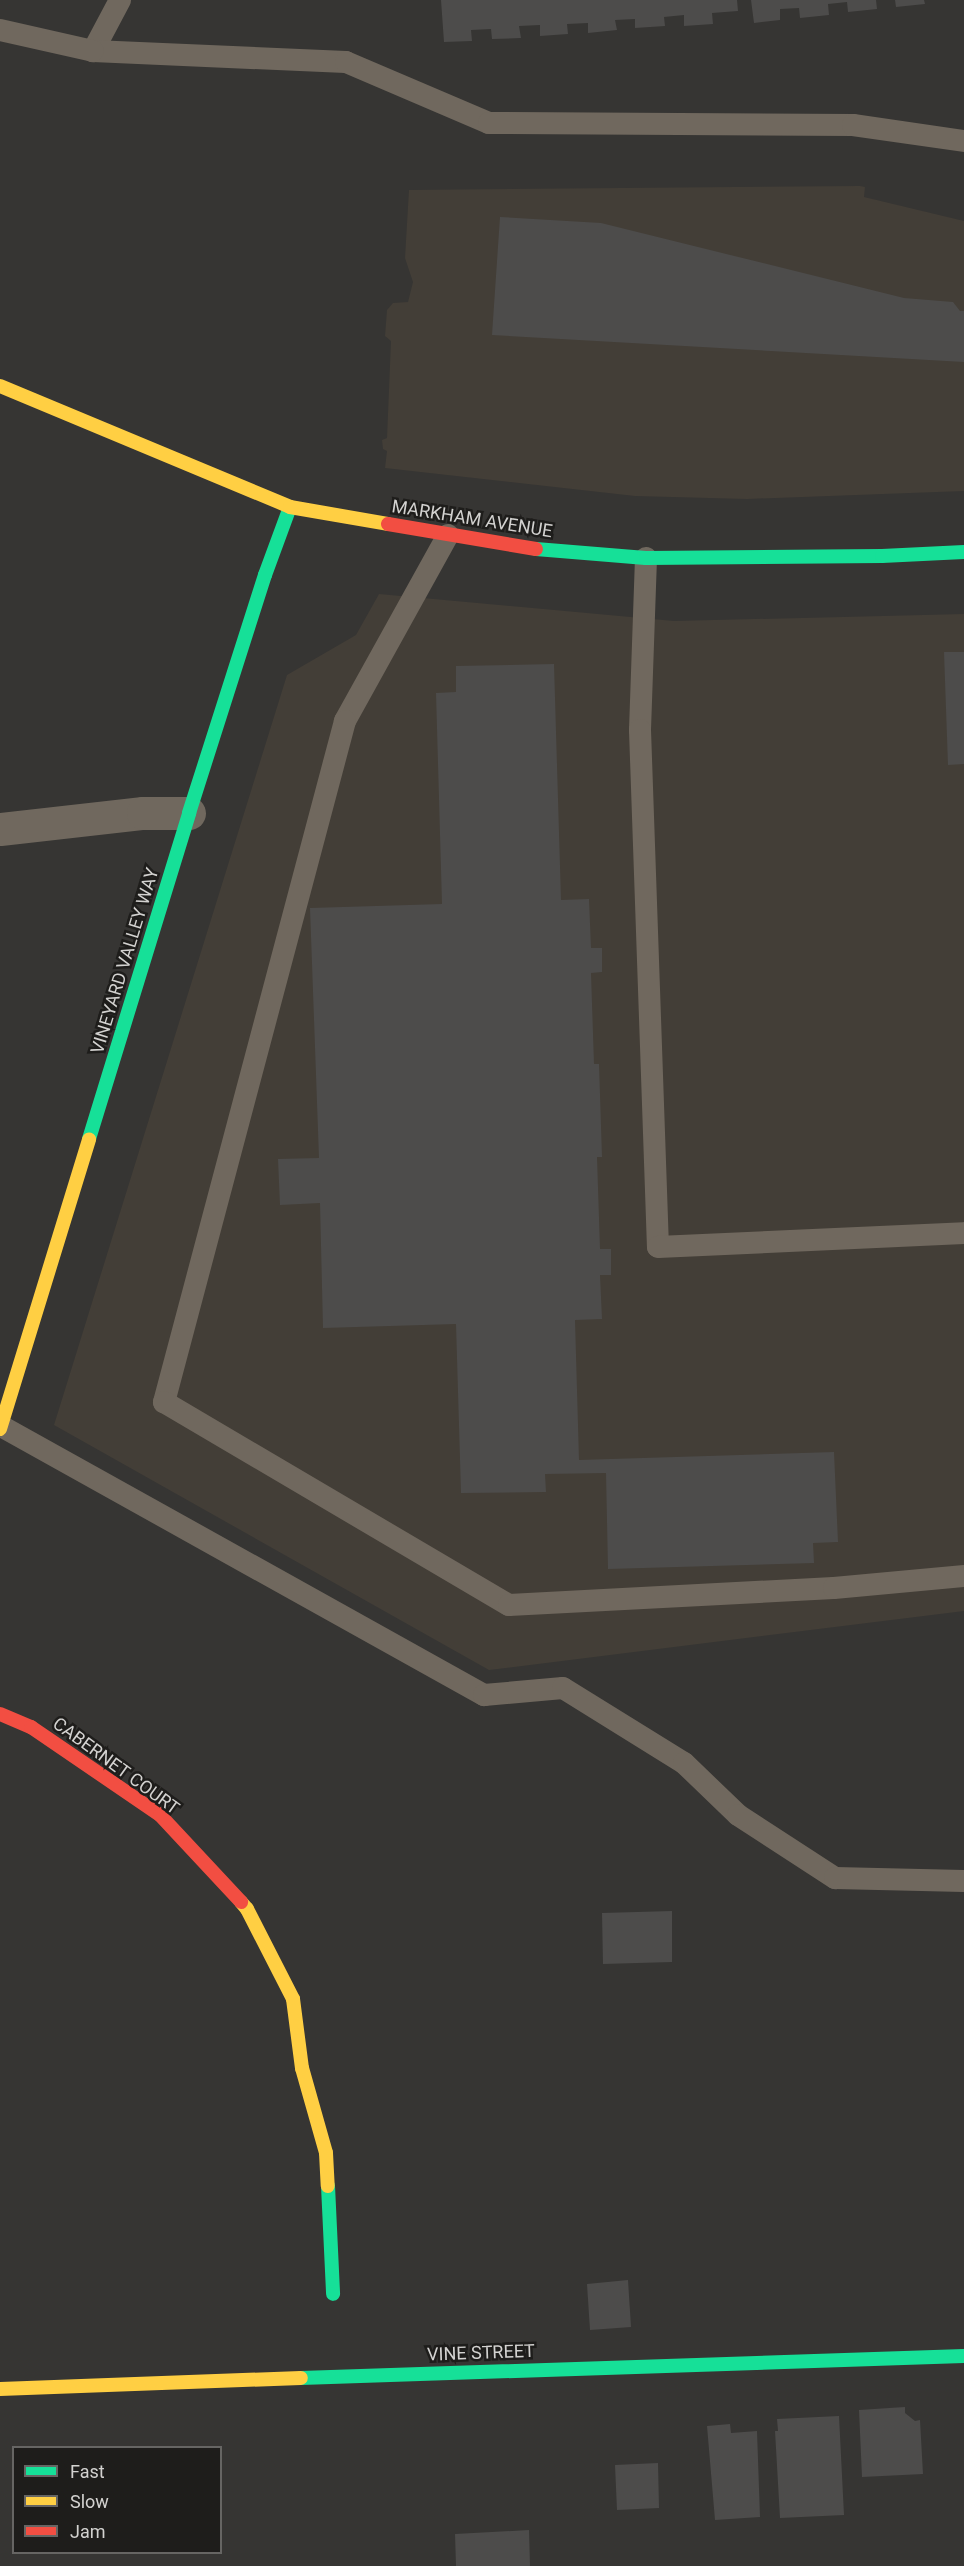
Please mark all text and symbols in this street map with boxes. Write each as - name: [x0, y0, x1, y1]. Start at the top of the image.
- street label: MARKHAM AVENUE: [390, 496, 554, 542]
- street label: VINEYARD VALLEY WAY: [86, 865, 164, 1057]
- street label: CABERNET COURT: [48, 1713, 184, 1819]
- street label: VINE STREET: [427, 2340, 535, 2366]
- legend: [12, 2446, 222, 2554]
- text: Fast: [70, 2461, 105, 2482]
- text: Slow: [70, 2491, 109, 2512]
- text: Jam: [70, 2521, 106, 2542]

